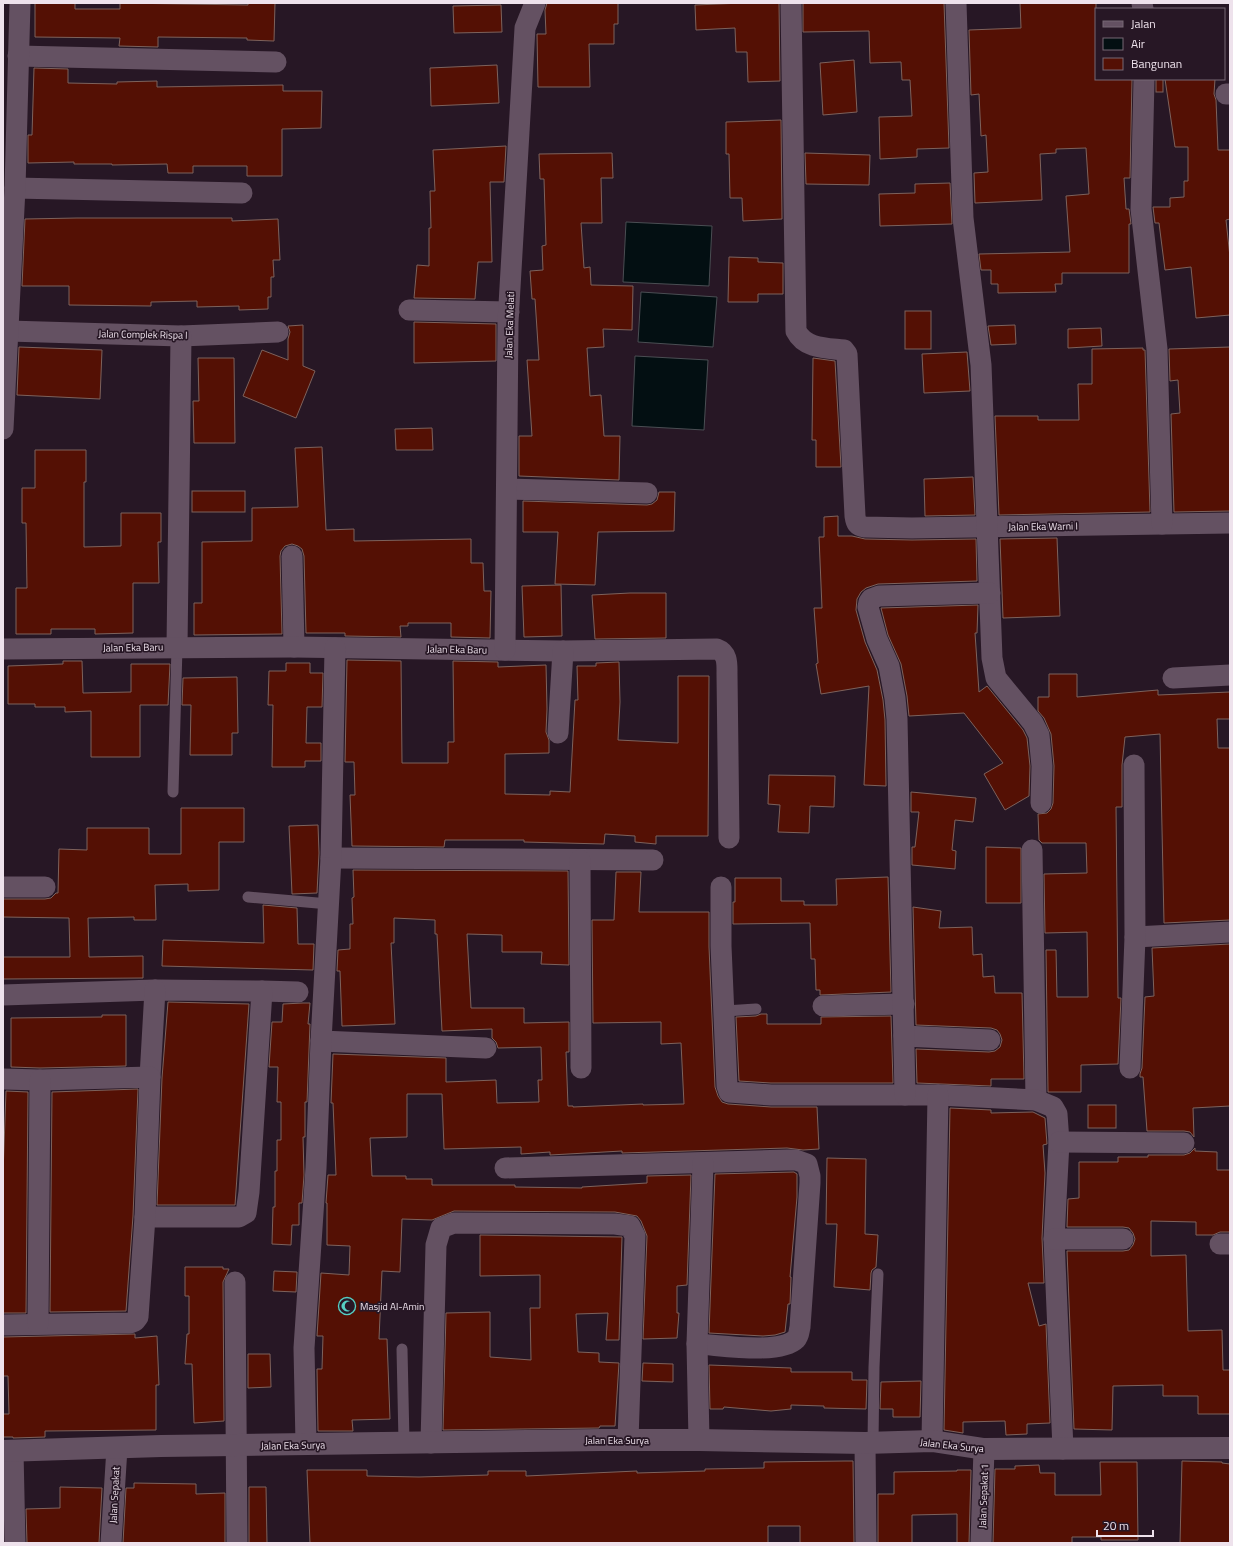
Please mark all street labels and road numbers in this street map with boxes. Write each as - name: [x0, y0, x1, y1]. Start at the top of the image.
- street label: Jalan Eka Melati: [501, 291, 518, 359]
- street label: Jalan Complek Rispa I: [98, 326, 188, 343]
- street label: Jalan Eka Warni I: [1008, 518, 1078, 535]
- street label: Jalan Eka Baru: [103, 639, 163, 656]
- street label: Jalan Eka Baru: [427, 641, 487, 658]
- street label: Jalan Eka Surya: [585, 1433, 649, 1448]
- street label: Jalan Eka Surya: [919, 1435, 985, 1456]
- street label: Jalan Eka Surya: [261, 1437, 325, 1454]
- street label: Jalan Sepakat 1: [975, 1463, 992, 1529]
- street label: Jalan Sepakat: [106, 1466, 124, 1524]

